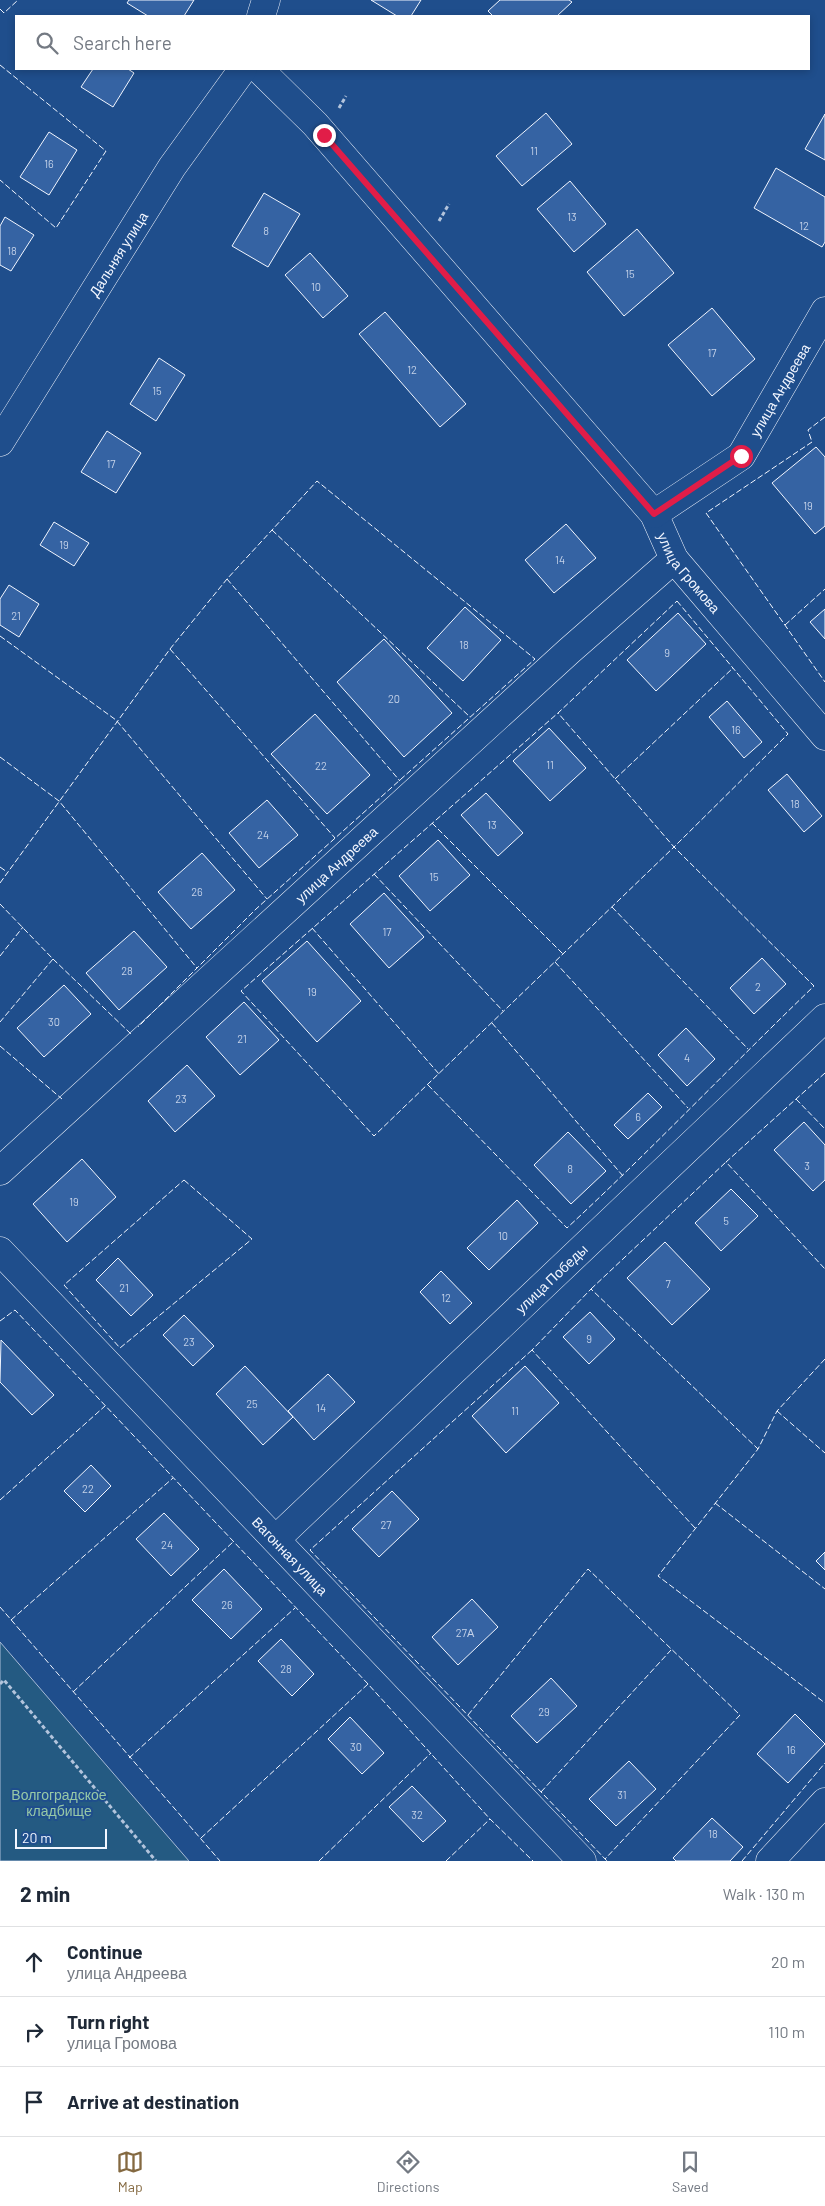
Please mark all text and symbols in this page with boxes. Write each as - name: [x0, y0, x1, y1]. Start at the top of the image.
- search box: [15, 15, 810, 70]
- icon: search: [33, 29, 61, 57]
- text: Search here: [73, 31, 172, 54]
- route end: [313, 124, 336, 147]
- house number: 11: [530, 144, 538, 157]
- house number: 16: [44, 157, 54, 170]
- street label: Дальняя улица: [85, 208, 151, 299]
- house number: 13: [567, 210, 577, 223]
- house number: 12: [799, 219, 809, 232]
- house number: 8: [263, 224, 269, 237]
- house number: 18: [7, 244, 17, 257]
- house number: 15: [625, 267, 635, 280]
- house number: 10: [311, 280, 321, 293]
- street label: улица Андреева: [746, 340, 813, 440]
- house number: 17: [707, 346, 717, 359]
- house number: 12: [407, 363, 417, 376]
- house number: 15: [152, 384, 162, 397]
- route start: [730, 445, 753, 468]
- house number: 17: [106, 457, 116, 470]
- house number: 19: [803, 499, 813, 512]
- street label: улица Громова: [655, 529, 724, 616]
- house number: 19: [59, 538, 69, 551]
- house number: 14: [555, 553, 565, 566]
- house number: 21: [11, 609, 21, 622]
- house number: 18: [459, 638, 469, 651]
- house number: 9: [664, 646, 670, 659]
- house number: 20: [388, 692, 400, 705]
- house number: 16: [731, 723, 741, 736]
- house number: 11: [546, 758, 554, 771]
- house number: 22: [315, 759, 327, 772]
- house number: 18: [790, 797, 800, 810]
- house number: 13: [487, 818, 497, 831]
- street label: улица Андреева: [291, 822, 381, 906]
- house number: 24: [257, 828, 269, 841]
- house number: 15: [429, 870, 439, 883]
- house number: 26: [191, 885, 203, 898]
- house number: 17: [382, 925, 392, 938]
- house number: 28: [121, 964, 133, 977]
- house number: 2: [755, 980, 761, 993]
- house number: 19: [307, 985, 317, 998]
- house number: 30: [48, 1015, 60, 1028]
- house number: 21: [237, 1032, 247, 1045]
- house number: 4: [684, 1051, 690, 1064]
- house number: 23: [175, 1092, 187, 1105]
- house number: 6: [635, 1110, 641, 1123]
- house number: 3: [804, 1159, 810, 1172]
- house number: 8: [567, 1162, 573, 1175]
- house number: 19: [69, 1195, 79, 1208]
- house number: 5: [723, 1214, 729, 1227]
- house number: 10: [498, 1229, 508, 1242]
- street label: улица Победы: [511, 1240, 590, 1316]
- house number: 7: [665, 1277, 671, 1290]
- house number: 21: [119, 1281, 129, 1294]
- house number: 12: [441, 1291, 451, 1304]
- house number: 9: [586, 1332, 592, 1345]
- house number: 23: [183, 1335, 195, 1348]
- house number: 25: [246, 1397, 258, 1410]
- house number: 14: [316, 1401, 326, 1414]
- house number: 11: [511, 1404, 519, 1417]
- house number: 22: [82, 1482, 94, 1495]
- street label: Вагонная улица: [249, 1513, 332, 1598]
- house number: 27: [380, 1518, 392, 1531]
- house number: 24: [161, 1538, 173, 1551]
- house number: 26: [221, 1598, 233, 1611]
- house number: 27А: [456, 1626, 475, 1639]
- house number: 28: [280, 1662, 292, 1675]
- house number: 29: [538, 1705, 550, 1718]
- house number: 30: [350, 1740, 362, 1753]
- house number: 16: [786, 1743, 796, 1756]
- park label: Волгоградское кладбище: [11, 1786, 107, 1819]
- house number: 31: [617, 1788, 627, 1801]
- house number: 32: [411, 1808, 423, 1821]
- scale bar: [15, 1826, 108, 1849]
- house number: 18: [708, 1827, 718, 1840]
- text: 20 m: [22, 1829, 52, 1846]
- text: 2 min: [20, 1881, 70, 1906]
- text: Walk · 130 m: [723, 1884, 805, 1903]
- text: Continue: [67, 1940, 143, 1963]
- icon: ahead: [20, 1948, 48, 1976]
- text: 20 m: [771, 1952, 805, 1971]
- text: улица Андреева: [67, 1963, 187, 1982]
- text: Turn right: [67, 2010, 149, 2033]
- icon: right: [20, 2018, 48, 2046]
- text: 110 m: [768, 2022, 805, 2041]
- text: улица Громова: [67, 2033, 177, 2052]
- icon: arrive: [20, 2088, 48, 2116]
- text: Arrive at destination: [67, 2090, 239, 2113]
- tab: Map: [116, 2148, 144, 2195]
- tab: Directions: [377, 2148, 439, 2195]
- tab: Saved: [672, 2148, 709, 2195]

